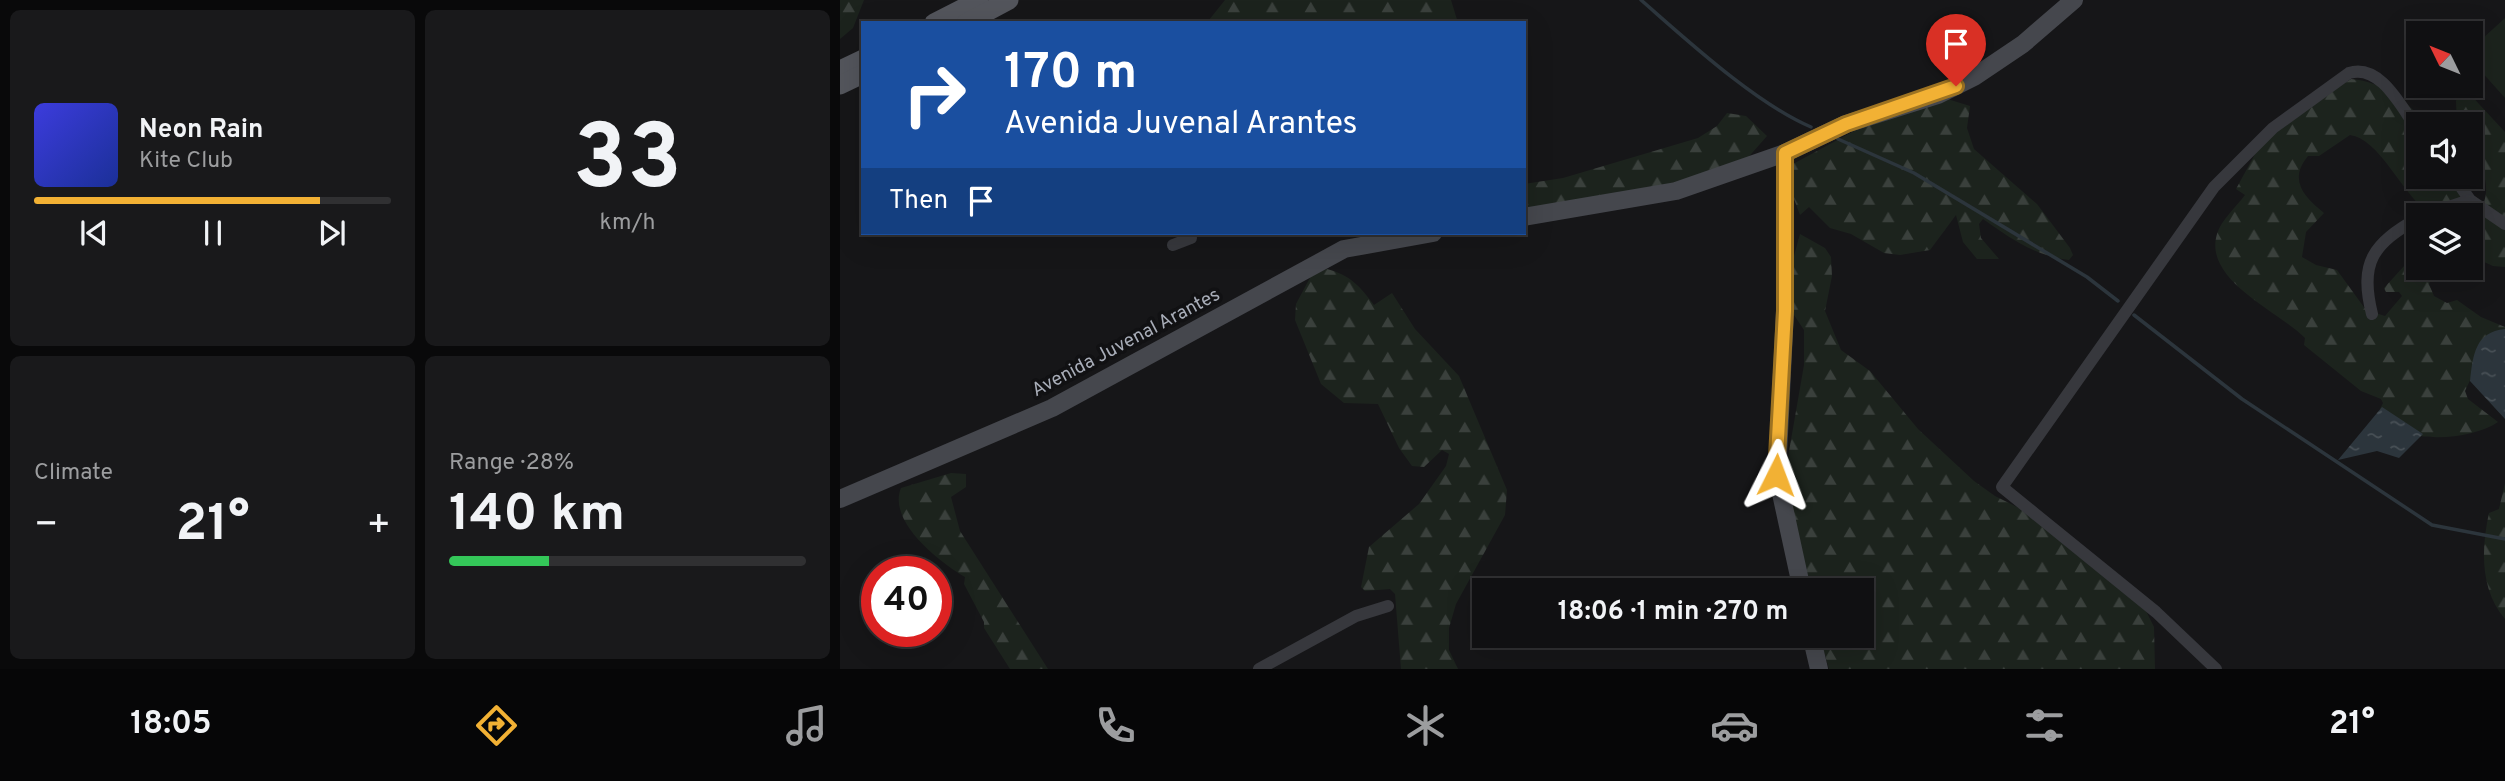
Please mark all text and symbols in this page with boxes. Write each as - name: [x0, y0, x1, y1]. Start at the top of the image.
- pin: [1926, 14, 1986, 86]
- north arrow: [2406, 21, 2483, 98]
- map controls: [2406, 21, 2483, 280]
- icon: arrive: [1937, 25, 1975, 63]
- text: 170 m: [1004, 44, 1137, 106]
- icon: right: [889, 49, 980, 140]
- text: Avenida Juvenal Arantes: [1004, 105, 1358, 145]
- text: 33: [573, 106, 682, 221]
- button: sound: [2406, 112, 2483, 189]
- text: Neon Rain: [139, 114, 264, 147]
- text: Kite Club: [139, 147, 233, 176]
- icon: arrive: [962, 182, 1000, 220]
- text: Then: [889, 185, 948, 218]
- button: layers: [2406, 203, 2483, 280]
- text: km/h: [600, 209, 655, 238]
- icon: previous: [75, 214, 113, 252]
- icon: pause: [194, 214, 232, 252]
- icon: next: [313, 214, 351, 252]
- street label: Avenida Juvenal Arantes: [1028, 283, 1224, 403]
- position arrow: [1739, 438, 1813, 512]
- text: Range · 28%: [449, 449, 574, 478]
- text: Climate: [34, 459, 113, 488]
- text: 140 km: [449, 483, 625, 549]
- text: 21°: [175, 493, 250, 559]
- text: −: [34, 502, 59, 551]
- text: +: [366, 502, 391, 551]
- speed limit sign: 40: [861, 556, 952, 647]
- text: 18:06 · 1 min · 270 m: [1558, 596, 1788, 629]
- icon: directions: [472, 701, 521, 750]
- icon: music: [782, 701, 831, 750]
- icon: phone: [1091, 701, 1140, 750]
- icon: climate: [1401, 701, 1450, 750]
- icon: car: [1710, 701, 1759, 750]
- icon: filters: [2020, 701, 2069, 750]
- text: 18:05: [130, 705, 212, 745]
- text: 21°: [2329, 705, 2375, 745]

